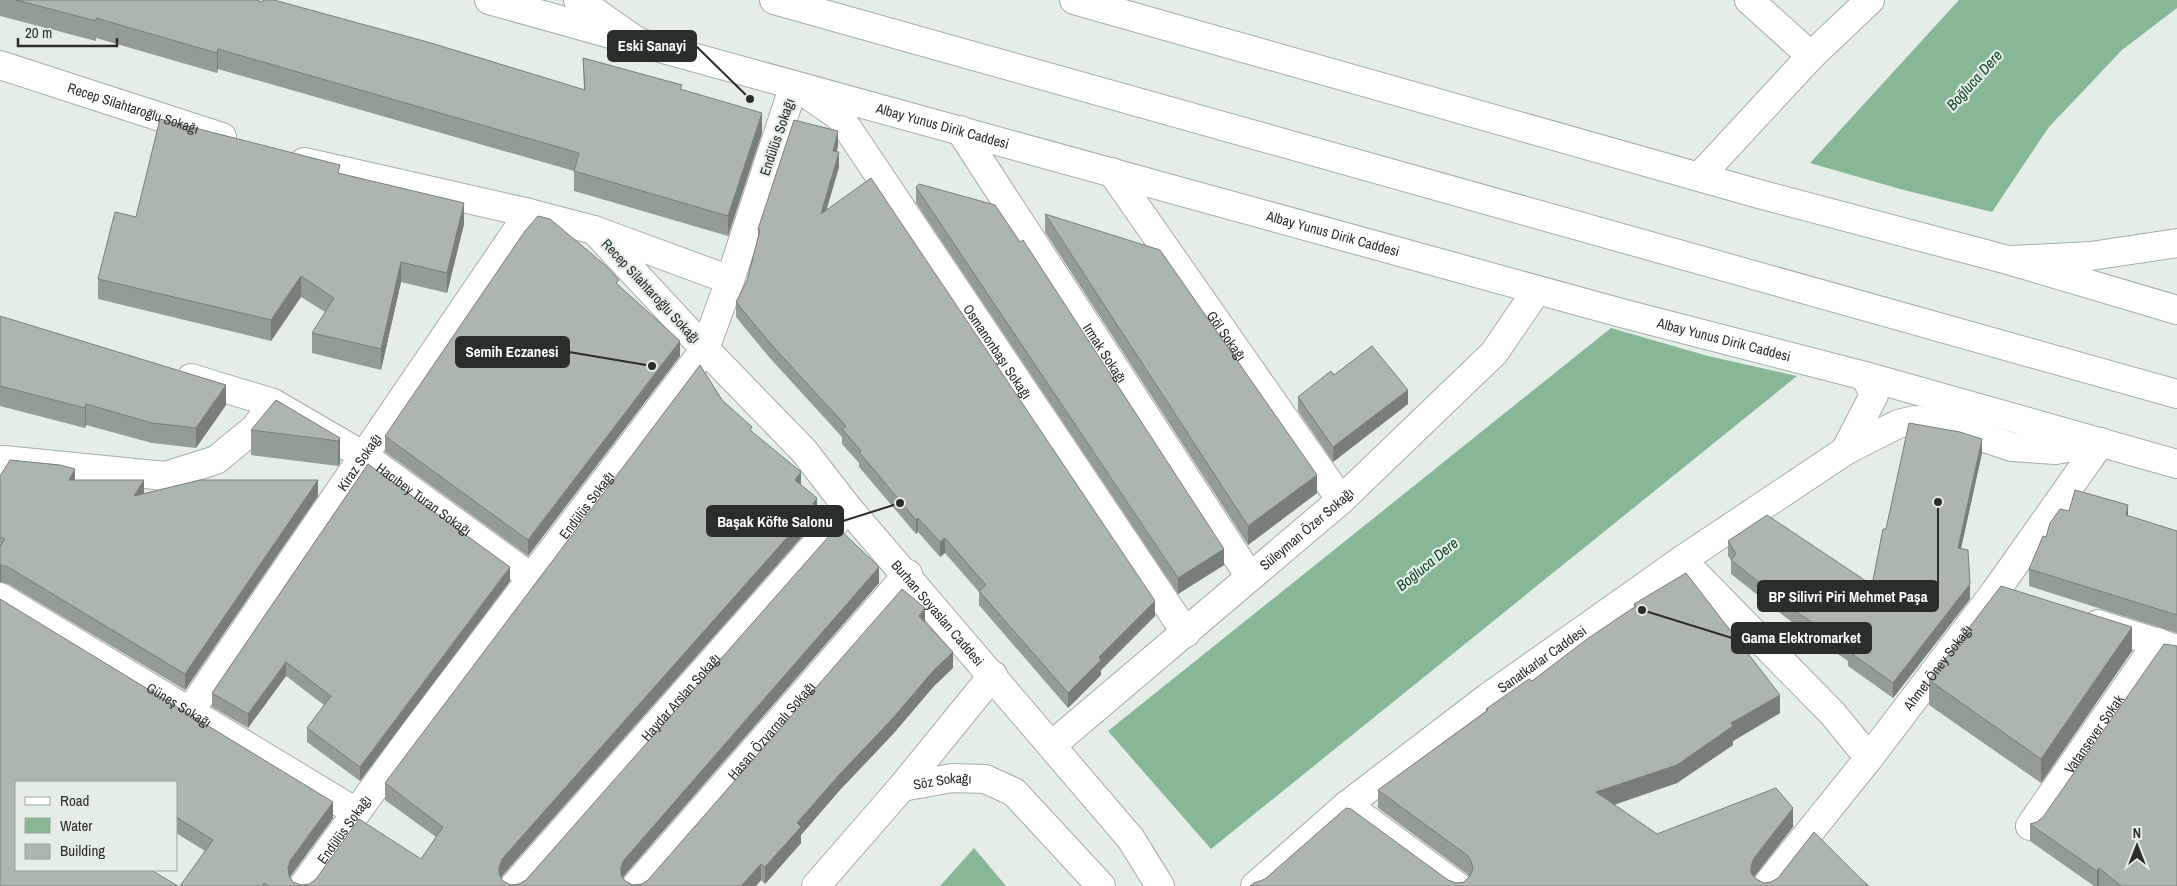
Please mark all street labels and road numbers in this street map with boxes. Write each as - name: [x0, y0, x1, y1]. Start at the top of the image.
- street label: Recep Silahtaroğlu Sokağı: [65, 79, 201, 138]
- street label: Endülüs Sokağı: [755, 96, 799, 178]
- street label: Albay Yunus Dirik Caddesi: [873, 99, 1011, 153]
- street label: Albay Yunus Dirik Caddesi: [1264, 206, 1402, 260]
- street label: Recep Silahtaroğlu Sokağı: [598, 235, 704, 347]
- street label: Osmanonbaşı Sokağı: [959, 301, 1036, 403]
- street label: Göl Sokağı: [1203, 308, 1250, 364]
- street label: Albay Yunus Dirik Caddesi: [1654, 313, 1793, 365]
- street label: Irmak Sokağı: [1079, 320, 1131, 386]
- street label: Kiraz Sokağı: [333, 430, 385, 494]
- street label: Hacıbey Turan Sokağı: [373, 459, 475, 540]
- street label: Endülüs Sokağı: [555, 468, 618, 543]
- street label: Süleyman Özer Sokağı: [1256, 484, 1358, 574]
- street label: Burhan Soyaslan Caddesi: [888, 556, 988, 670]
- street label: Ahmet Öney Sokağı: [1899, 621, 1976, 715]
- street label: Sanatkarlar Caddesi: [1494, 622, 1590, 697]
- street label: Haydar Arslan Sokağı: [637, 650, 724, 745]
- street label: Hasan Özvarnalı Sokağı: [724, 678, 819, 784]
- street label: Güneş Sokağı: [143, 679, 215, 732]
- street label: Vatansever Sokak: [2060, 691, 2128, 777]
- street label: Söz Sokağı: [912, 769, 972, 794]
- street label: Endülüs Sokağı: [313, 791, 375, 867]

